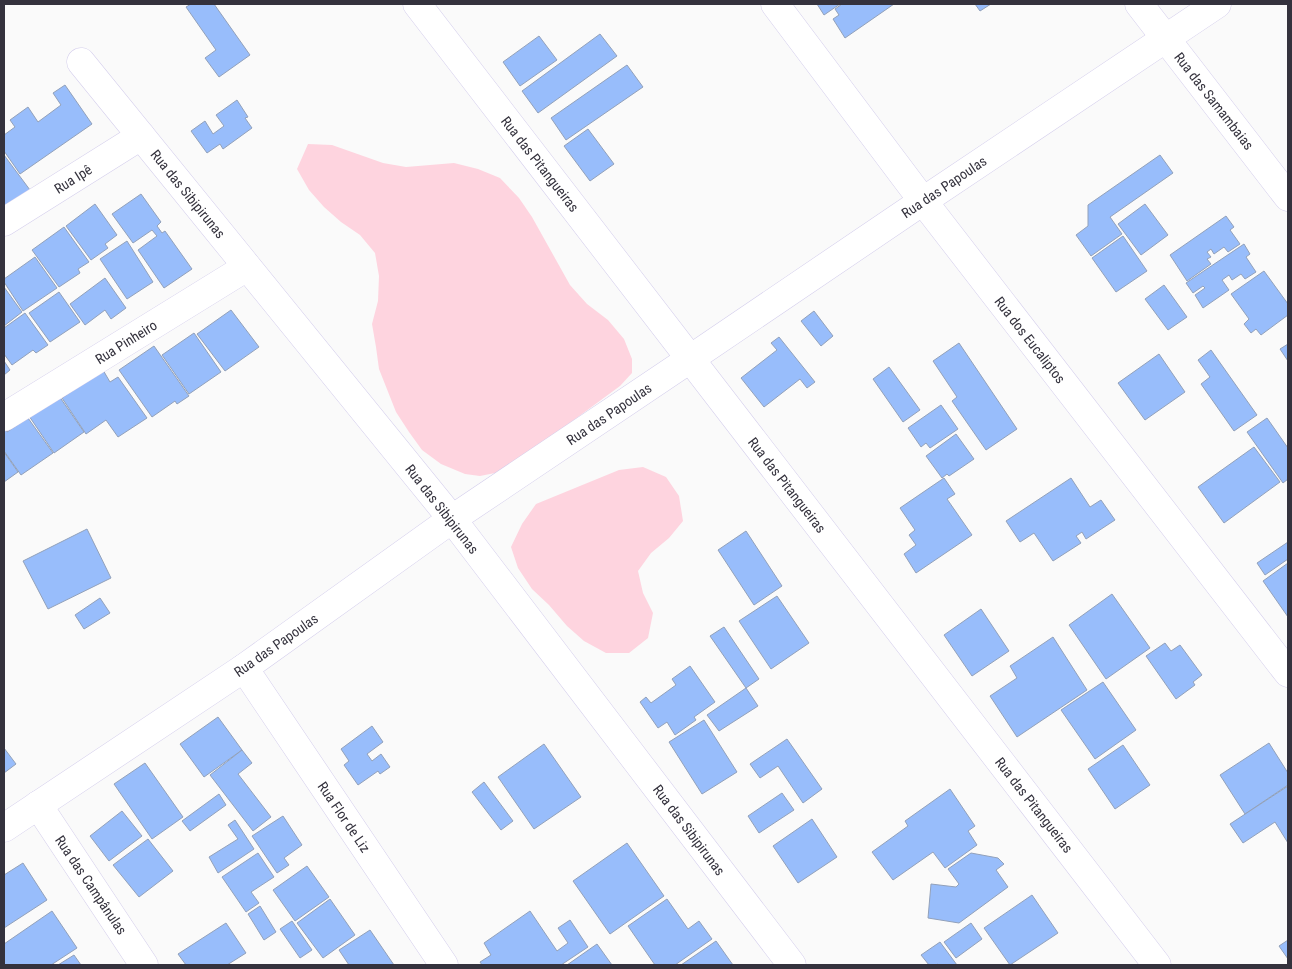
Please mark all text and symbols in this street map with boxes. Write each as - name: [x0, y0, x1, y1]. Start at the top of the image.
- street label: Rua das Samambaias: [1171, 49, 1257, 153]
- street label: Rua das Pitangueiras: [498, 113, 582, 215]
- street label: Rua das Sibipirunas: [147, 147, 229, 241]
- street label: Rua das Papoulas: [899, 153, 989, 221]
- street label: Rua Ipê: [51, 161, 95, 197]
- street label: Rua dos Eucaliptos: [991, 294, 1069, 386]
- street label: Rua Pinheiro: [92, 317, 160, 367]
- street label: Rua das Papoulas: [564, 380, 654, 448]
- street label: Rua das Pitangueiras: [745, 434, 829, 536]
- street label: Rua das Sibipirunas: [402, 461, 482, 557]
- street label: Rua das Papoulas: [231, 610, 321, 680]
- street label: Rua das Pitangueiras: [992, 754, 1076, 856]
- street label: Rua Flor de Liz: [315, 779, 373, 855]
- street label: Rua das Sibipirunas: [650, 782, 728, 878]
- street label: Rua das Campânulas: [52, 832, 130, 938]

